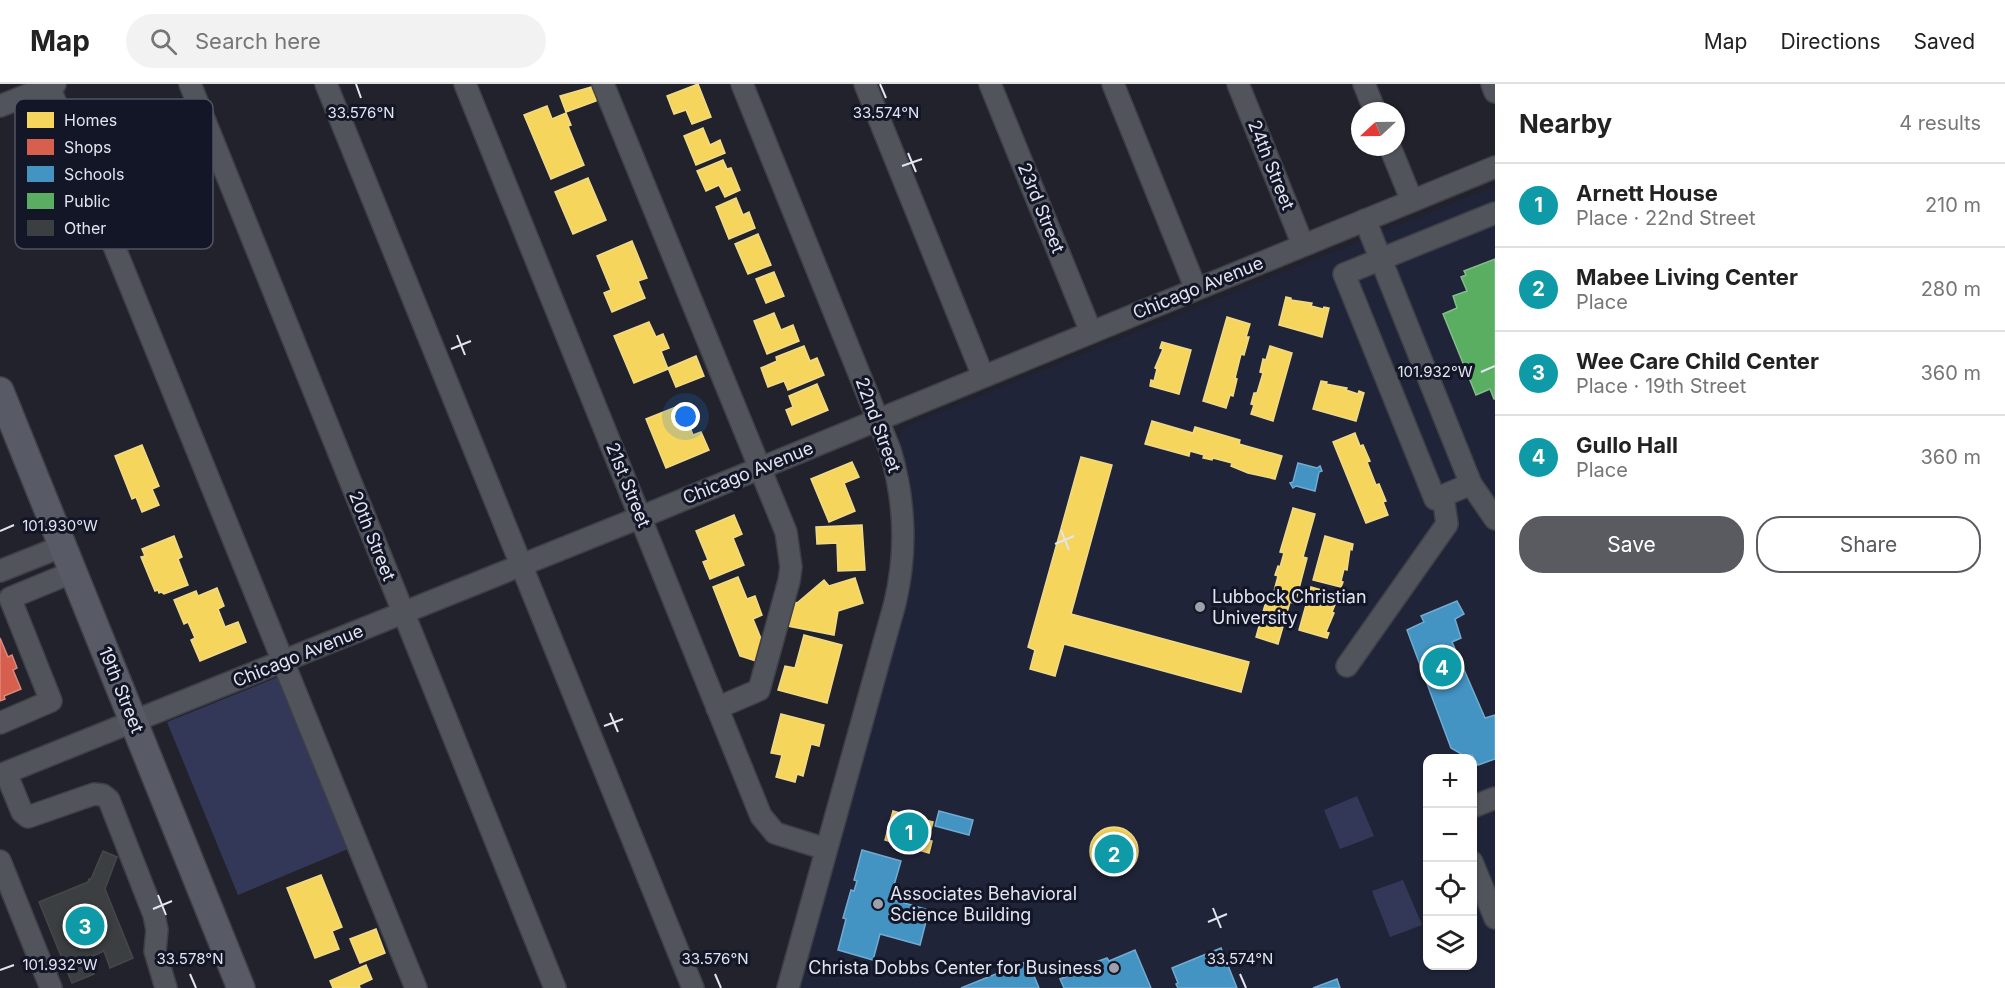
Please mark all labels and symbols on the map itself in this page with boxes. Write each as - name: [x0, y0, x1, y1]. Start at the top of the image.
- legend: [15, 99, 213, 249]
- north arrow: [1351, 102, 1405, 156]
- text: 33.576°N: [327, 103, 395, 122]
- text: 33.574°N: [853, 103, 919, 122]
- text: Homes: [64, 110, 117, 130]
- street label: 24th Street: [1244, 117, 1299, 213]
- text: Shops: [64, 137, 112, 157]
- street label: 23rd Street: [1014, 160, 1069, 256]
- text: Schools: [64, 164, 124, 184]
- text: Public: [64, 191, 110, 211]
- text: Other: [64, 218, 106, 238]
- street label: Chicago Avenue: [1130, 252, 1266, 323]
- text: 101.932°W: [1397, 362, 1473, 381]
- street label: 22nd Street: [852, 375, 905, 475]
- your location: [671, 402, 700, 431]
- street label: Chicago Avenue: [680, 437, 816, 508]
- street label: 21st Street: [602, 439, 655, 530]
- street label: 20th Street: [345, 488, 400, 584]
- text: 101.930°W: [22, 516, 98, 535]
- place label: Lubbock Christian University: [1212, 586, 1367, 628]
- marker: Lubbock Christian University: [1193, 600, 1207, 614]
- street label: Chicago Avenue: [230, 620, 366, 691]
- street label: 19th Street: [95, 644, 148, 736]
- pin: 4: [1422, 644, 1462, 690]
- pin: 1: [890, 810, 928, 855]
- pin: 2: [1094, 832, 1134, 876]
- place label: Associates Behavioral Science Building: [890, 883, 1077, 925]
- marker: Associates Behavioral Science Building: [871, 897, 885, 911]
- pin: 3: [66, 904, 104, 948]
- text: 33.578°N: [157, 949, 223, 968]
- text: 33.576°N: [681, 949, 749, 968]
- text: 33.574°N: [1207, 949, 1273, 968]
- text: 101.932°W: [22, 955, 98, 974]
- place label: Christa Dobbs Center for Business: [808, 957, 1102, 978]
- marker: Christa Dobbs Center for Business: [1107, 961, 1121, 975]

